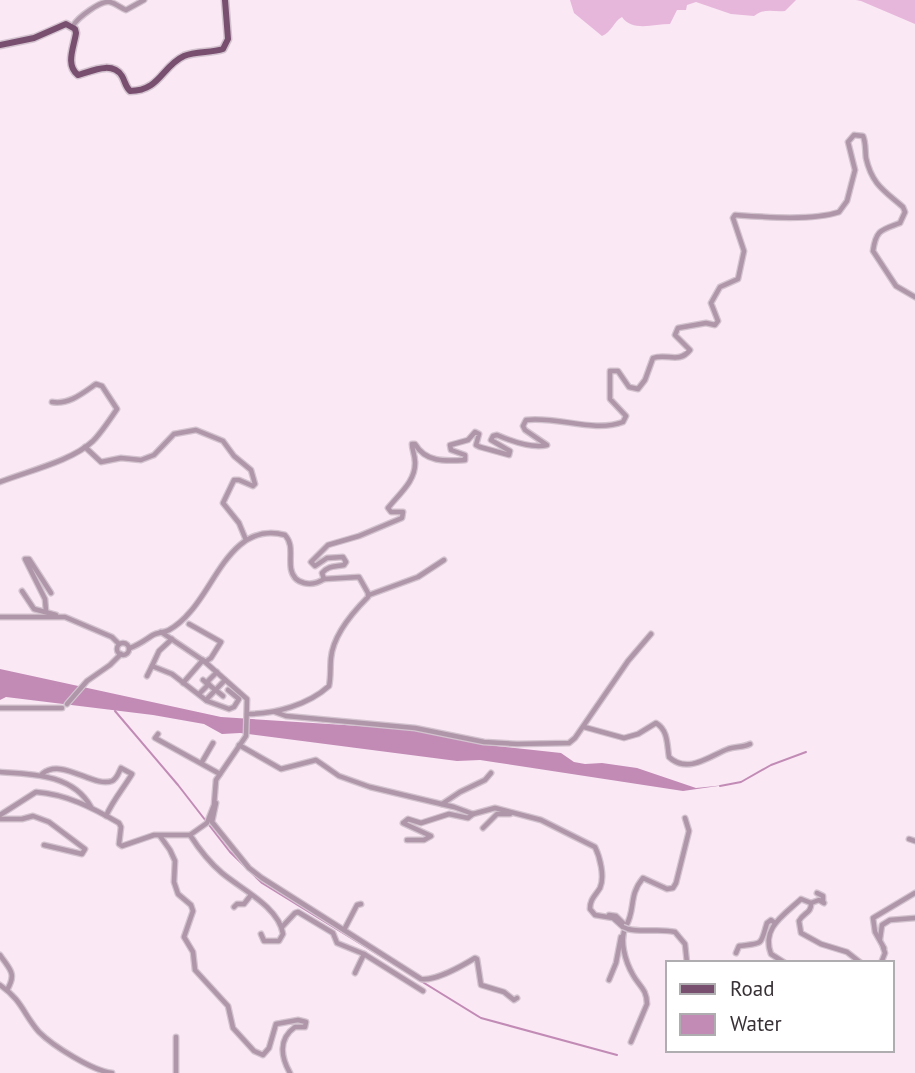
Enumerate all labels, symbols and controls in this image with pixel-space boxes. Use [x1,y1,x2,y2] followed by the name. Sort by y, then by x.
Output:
[666,961,894,1052] legend
[730,975,774,1002] text: Road
[730,1010,782,1037] text: Water

